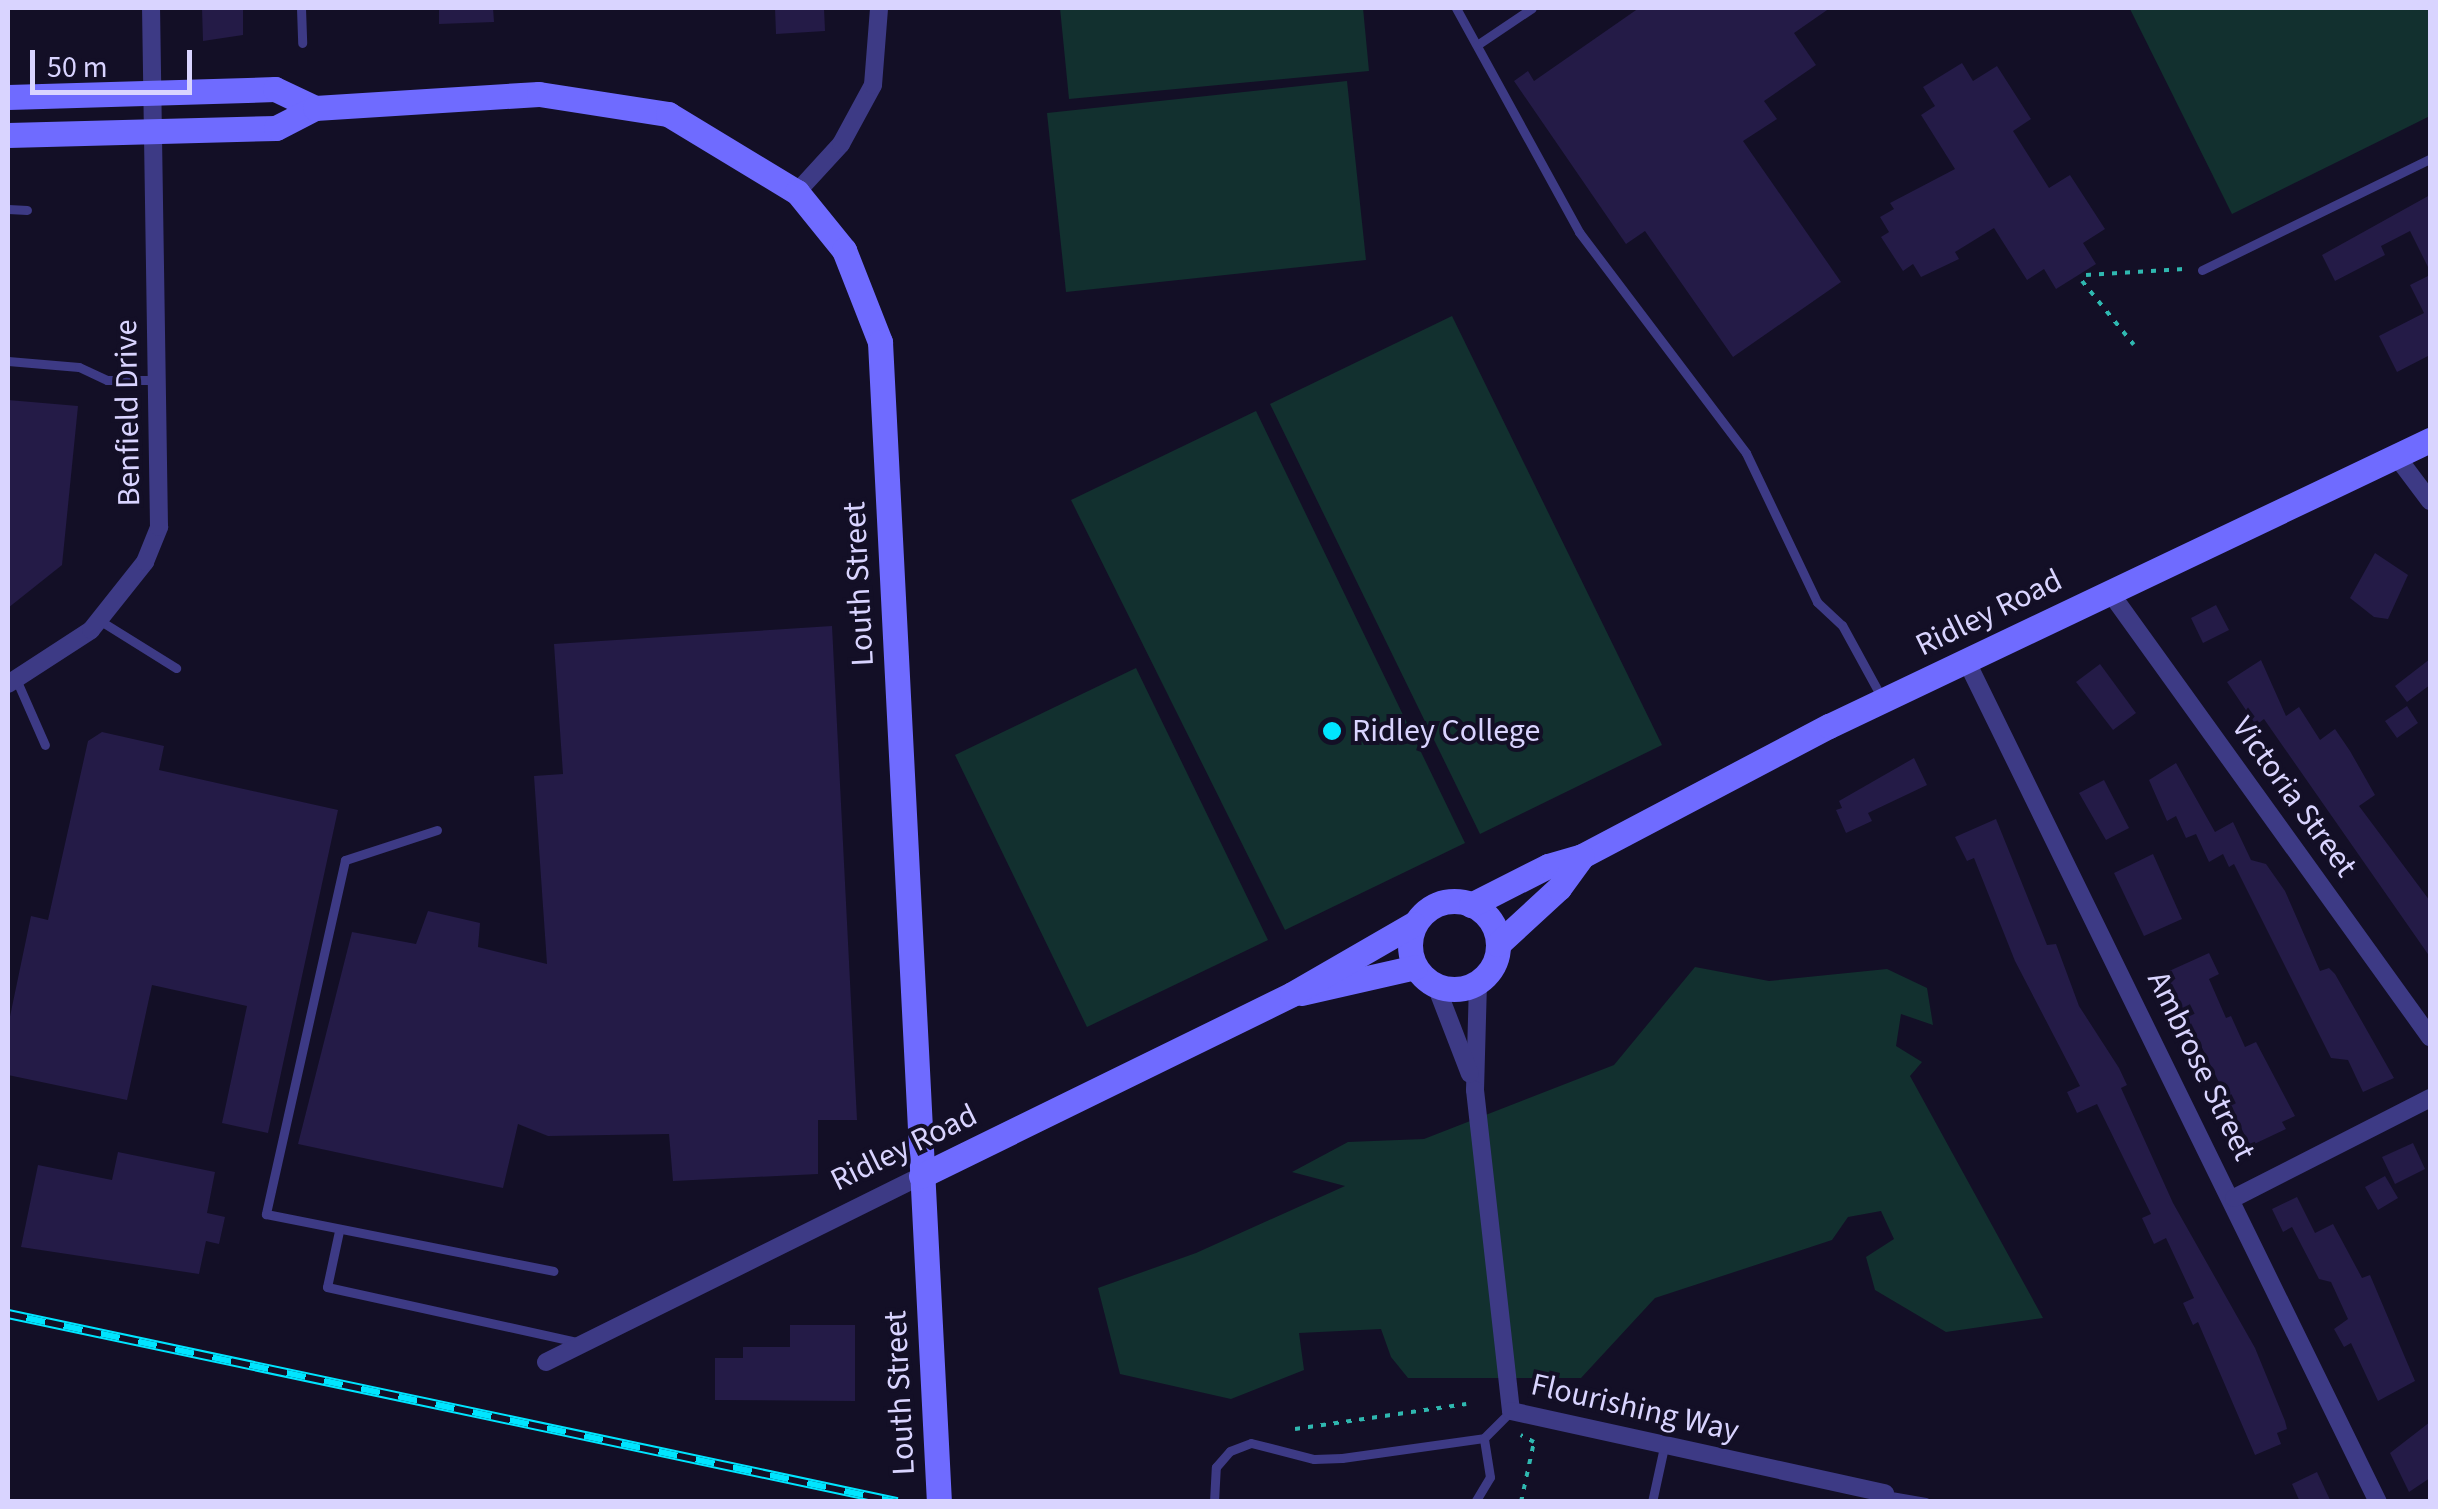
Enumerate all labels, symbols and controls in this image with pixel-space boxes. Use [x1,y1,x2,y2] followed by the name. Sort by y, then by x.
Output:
[35,30,198,92] scale bar
[47,46,108,89] text: 50 m
[107,319,149,507] street label: Benfield Drive
[836,501,882,667] street label: Louth Street
[1910,561,2068,665] street label: Ridley Road
[2223,710,2365,884] street label: Victoria Street
[1352,712,1540,750] place label: Ridley College
[1321,720,1343,742] marker: Ridley College
[2139,965,2263,1167] street label: Ambrose Street
[825,1096,983,1200] street label: Ridley Road
[877,1310,923,1476] street label: Louth Street
[1527,1365,1743,1451] street label: Flourishing Way

